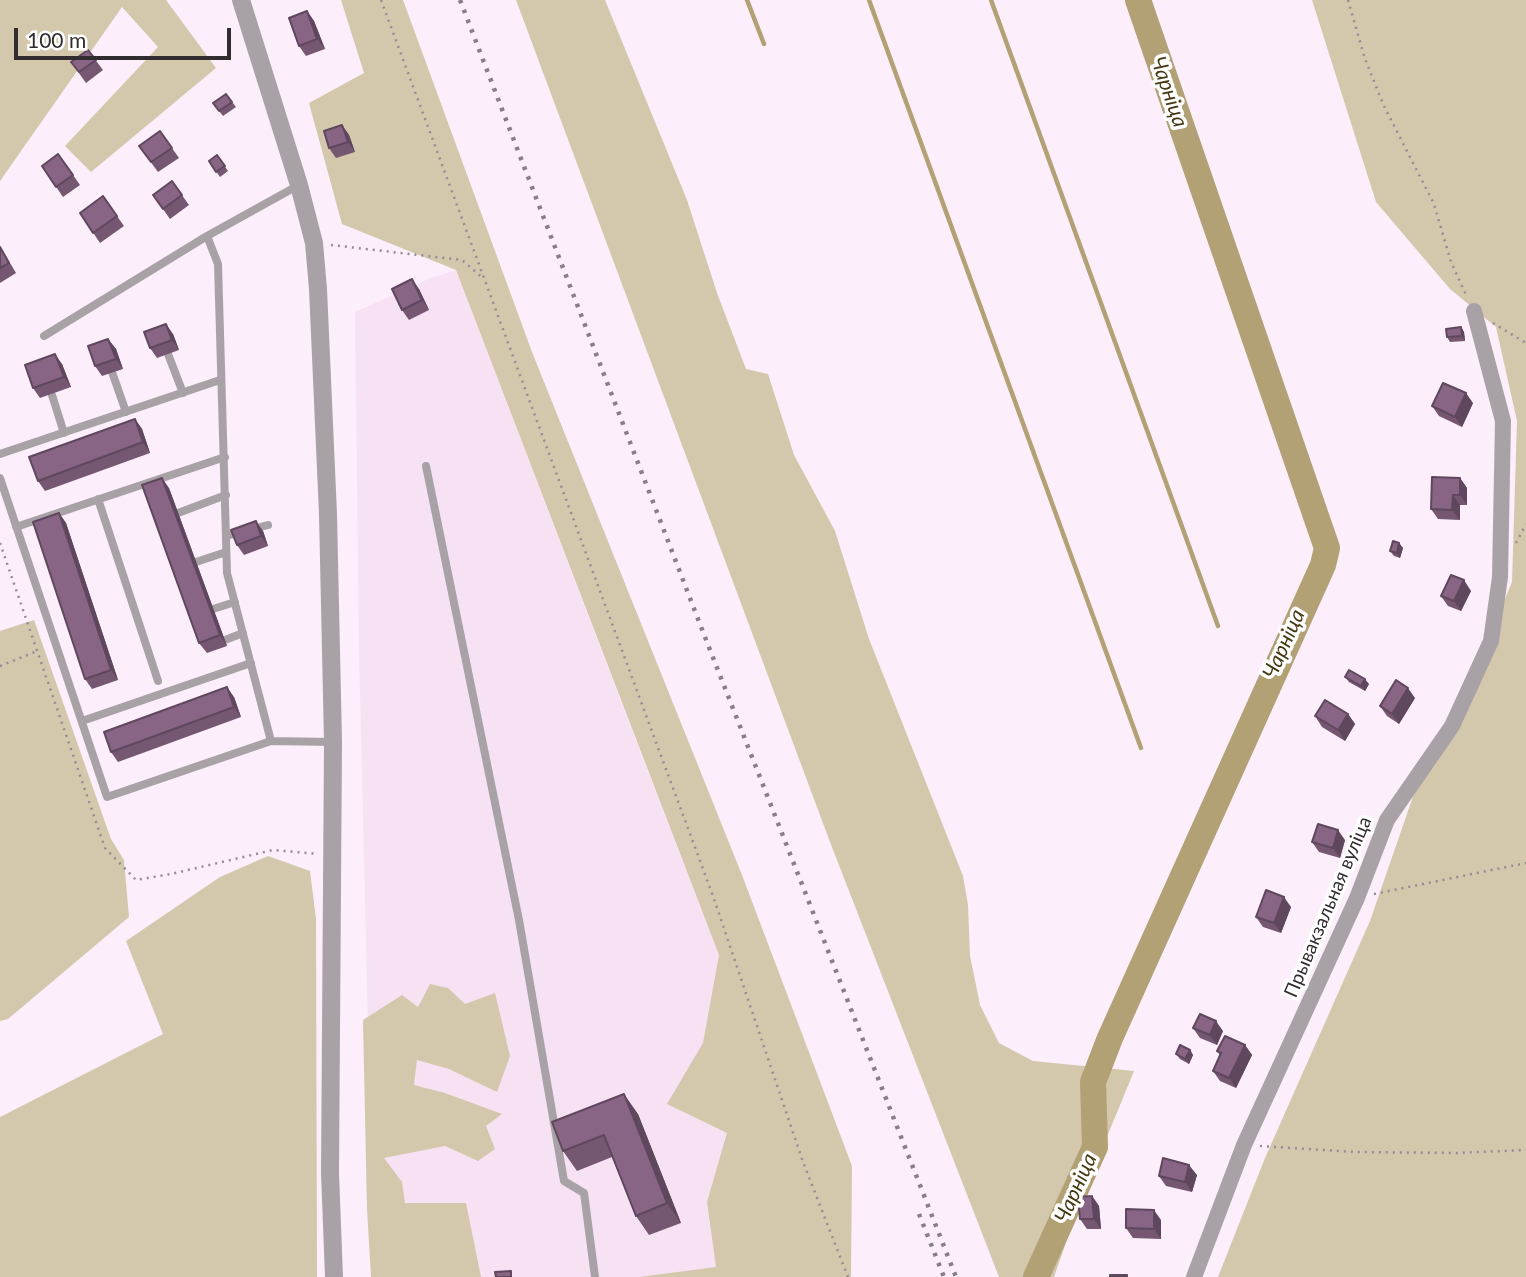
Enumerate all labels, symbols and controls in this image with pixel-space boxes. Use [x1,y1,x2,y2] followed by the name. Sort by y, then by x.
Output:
[18,14,234,58] scale bar
[27,27,86,52] text: 100 m
[1145,53,1193,131] water label: Чарніца
[1258,606,1310,682] water label: Чарніца
[1280,813,1376,1001] street label: Прывакзальная вуліца
[1050,1150,1102,1226] water label: Чарніца

